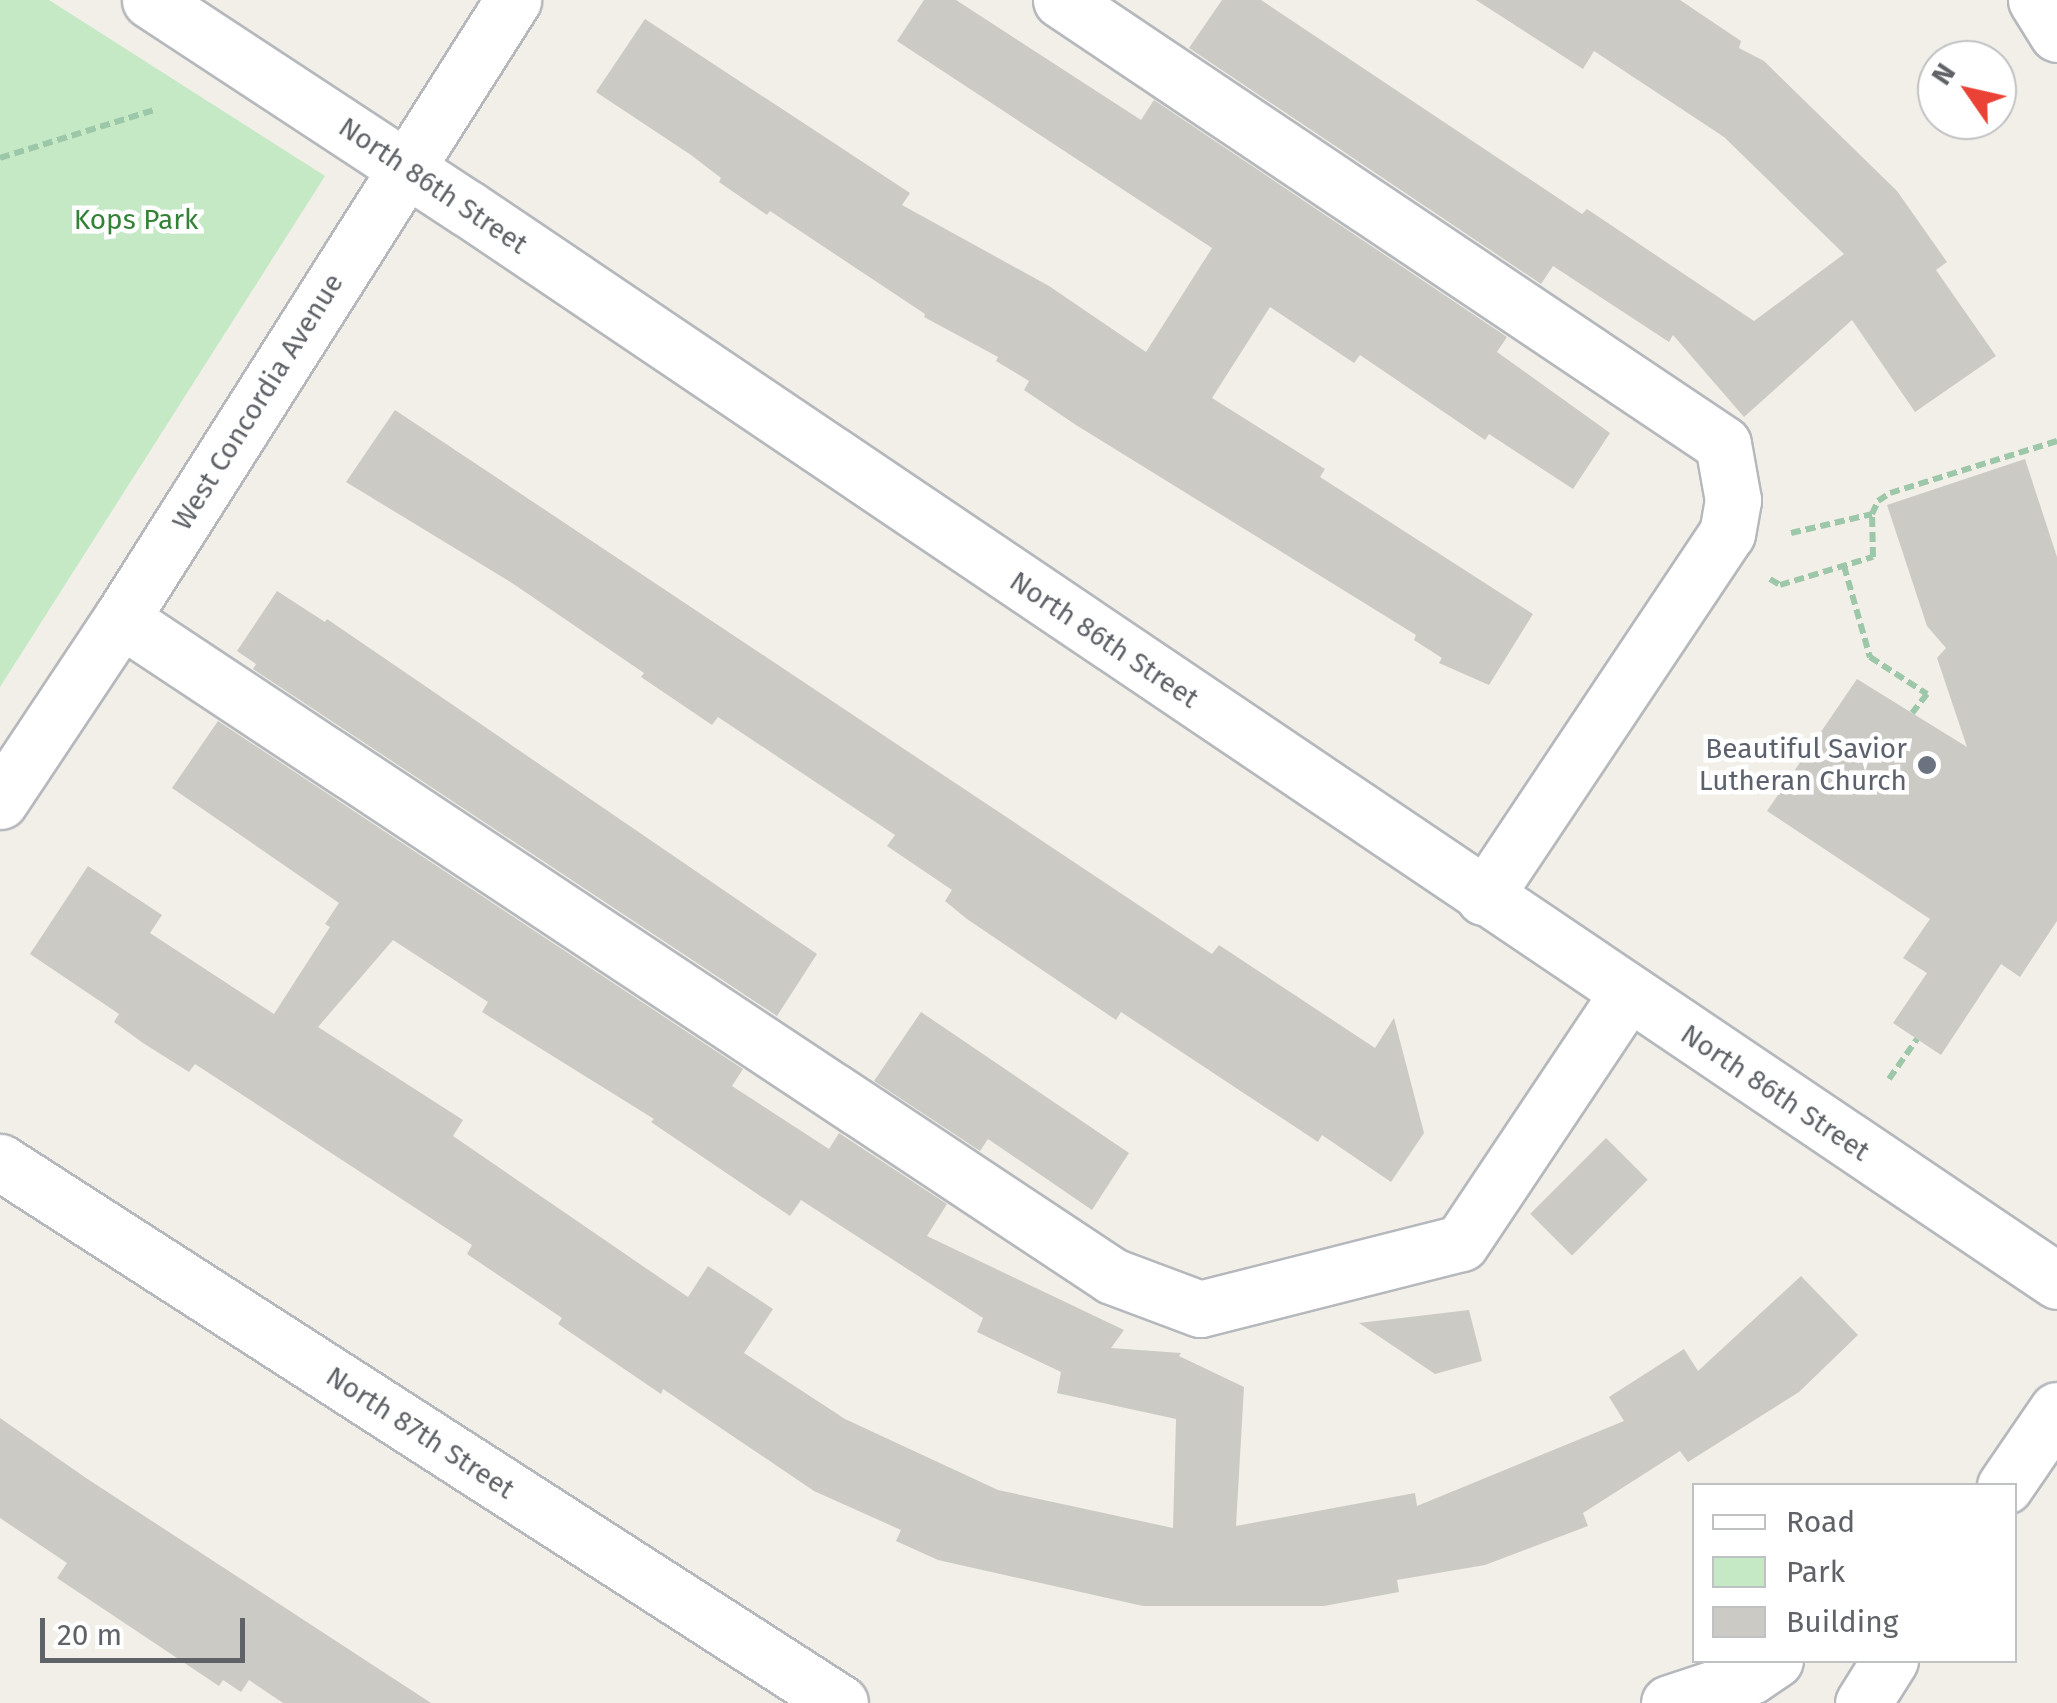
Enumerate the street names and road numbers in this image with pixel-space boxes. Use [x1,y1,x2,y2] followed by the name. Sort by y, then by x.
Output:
[332,110,534,262] street label: North 86th Street
[165,268,351,536] street label: West Concordia Avenue
[1003,564,1205,716] street label: North 86th Street
[1674,1017,1876,1169] street label: North 86th Street
[320,1360,520,1506] street label: North 87th Street

